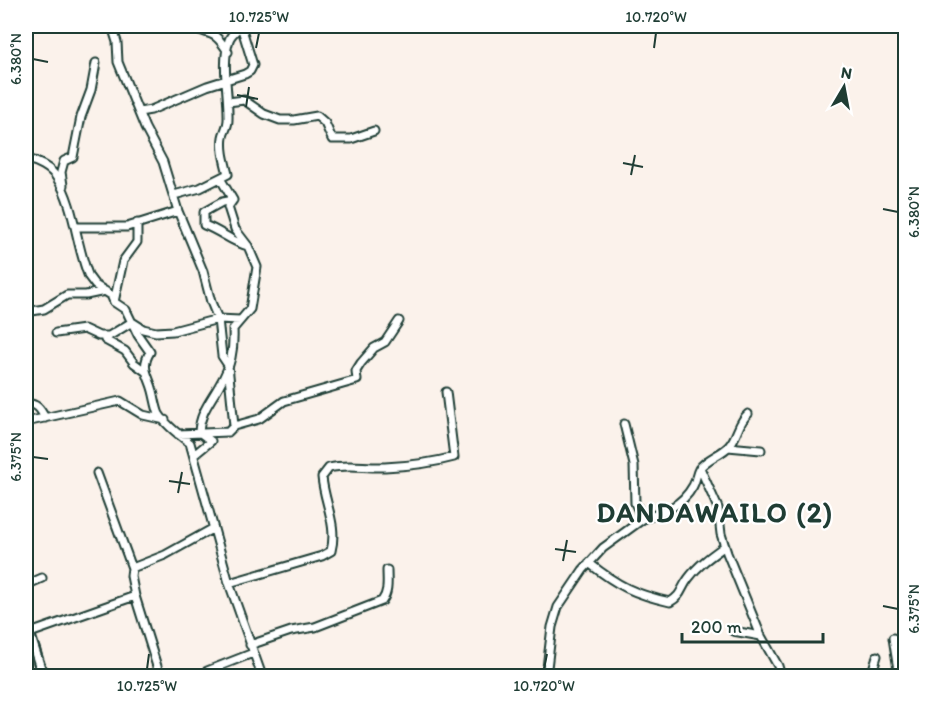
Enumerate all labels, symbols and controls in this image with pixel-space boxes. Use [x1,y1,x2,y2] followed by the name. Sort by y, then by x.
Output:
[229,8,289,26] text: 10.725°W
[625,8,687,26] text: 10.720°W
[7,33,25,85] text: 6.380°N
[814,57,874,117] north arrow
[840,62,853,83] text: N
[905,186,923,238] text: 6.380°N
[7,432,25,482] text: 6.375°N
[596,495,834,529] district label: DANDAWAILO (2)
[905,584,923,634] text: 6.375°N
[682,606,823,644] scale bar
[691,616,742,638] text: 200 m
[117,677,177,695] text: 10.725°W
[513,677,575,695] text: 10.720°W

